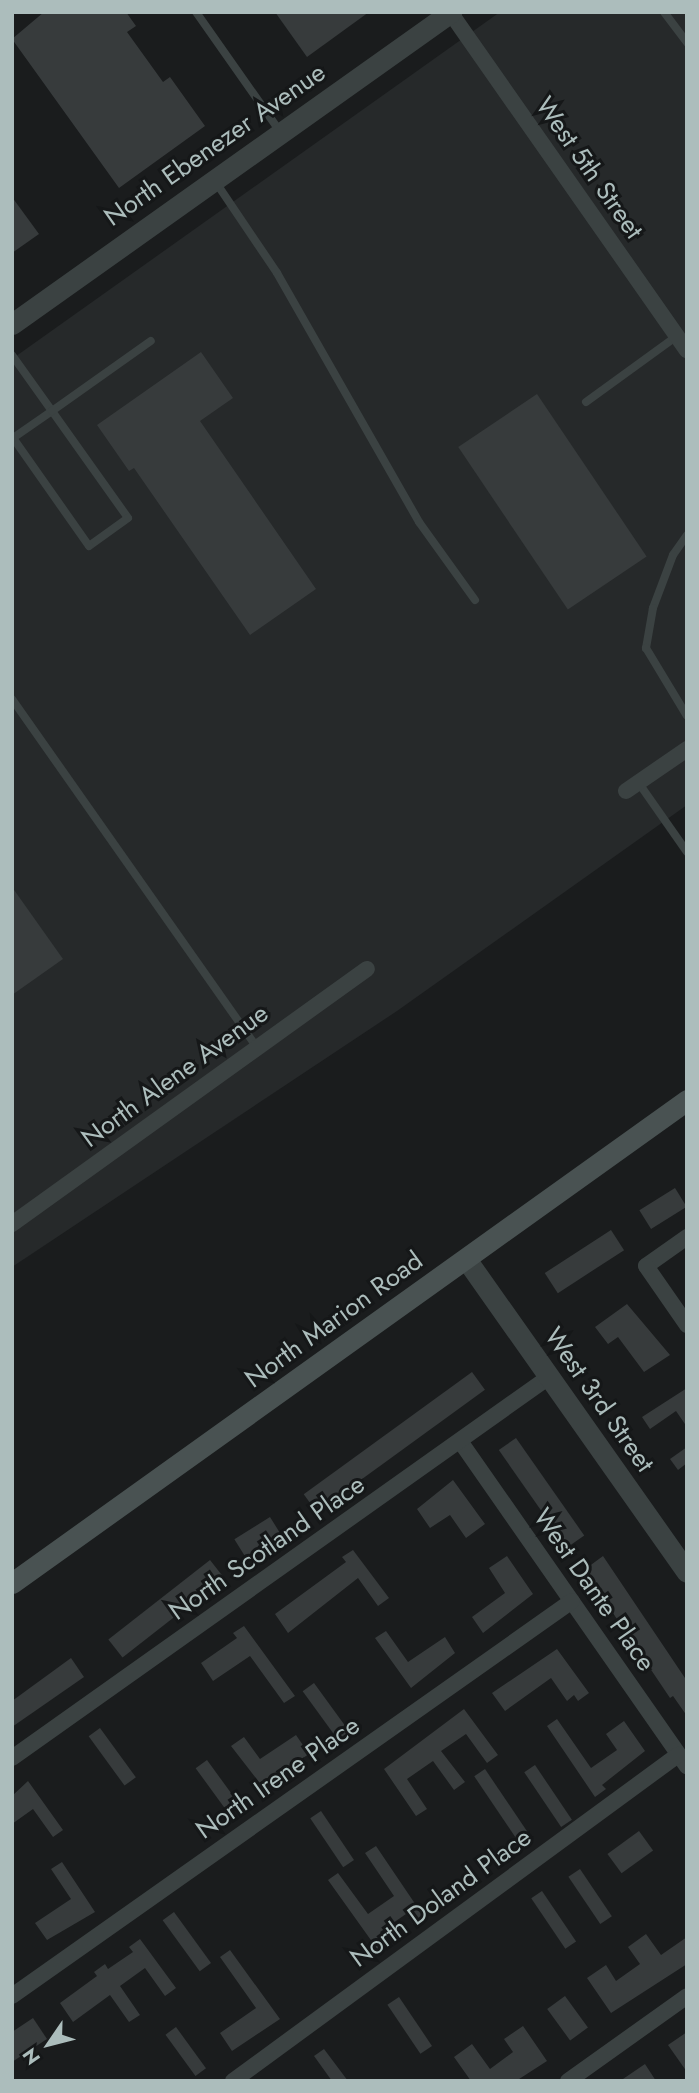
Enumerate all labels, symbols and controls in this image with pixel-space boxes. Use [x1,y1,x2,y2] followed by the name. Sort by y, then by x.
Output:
[98,57,332,233] street label: North Ebenezer Avenue
[529,91,649,245] street label: West 5th Street
[75,998,275,1154] street label: North Alene Avenue
[239,1245,429,1395] street label: North Marion Road
[538,1322,660,1478] street label: West 3rd Street
[163,1469,371,1627] street label: North Scotland Place
[526,1503,662,1677] street label: West Dante Place
[190,1710,366,1846] street label: North Irene Place
[344,1822,538,1974] street label: North Doland Place
[14,2009,84,2079] north arrow
[16,2042,47,2070] text: N

